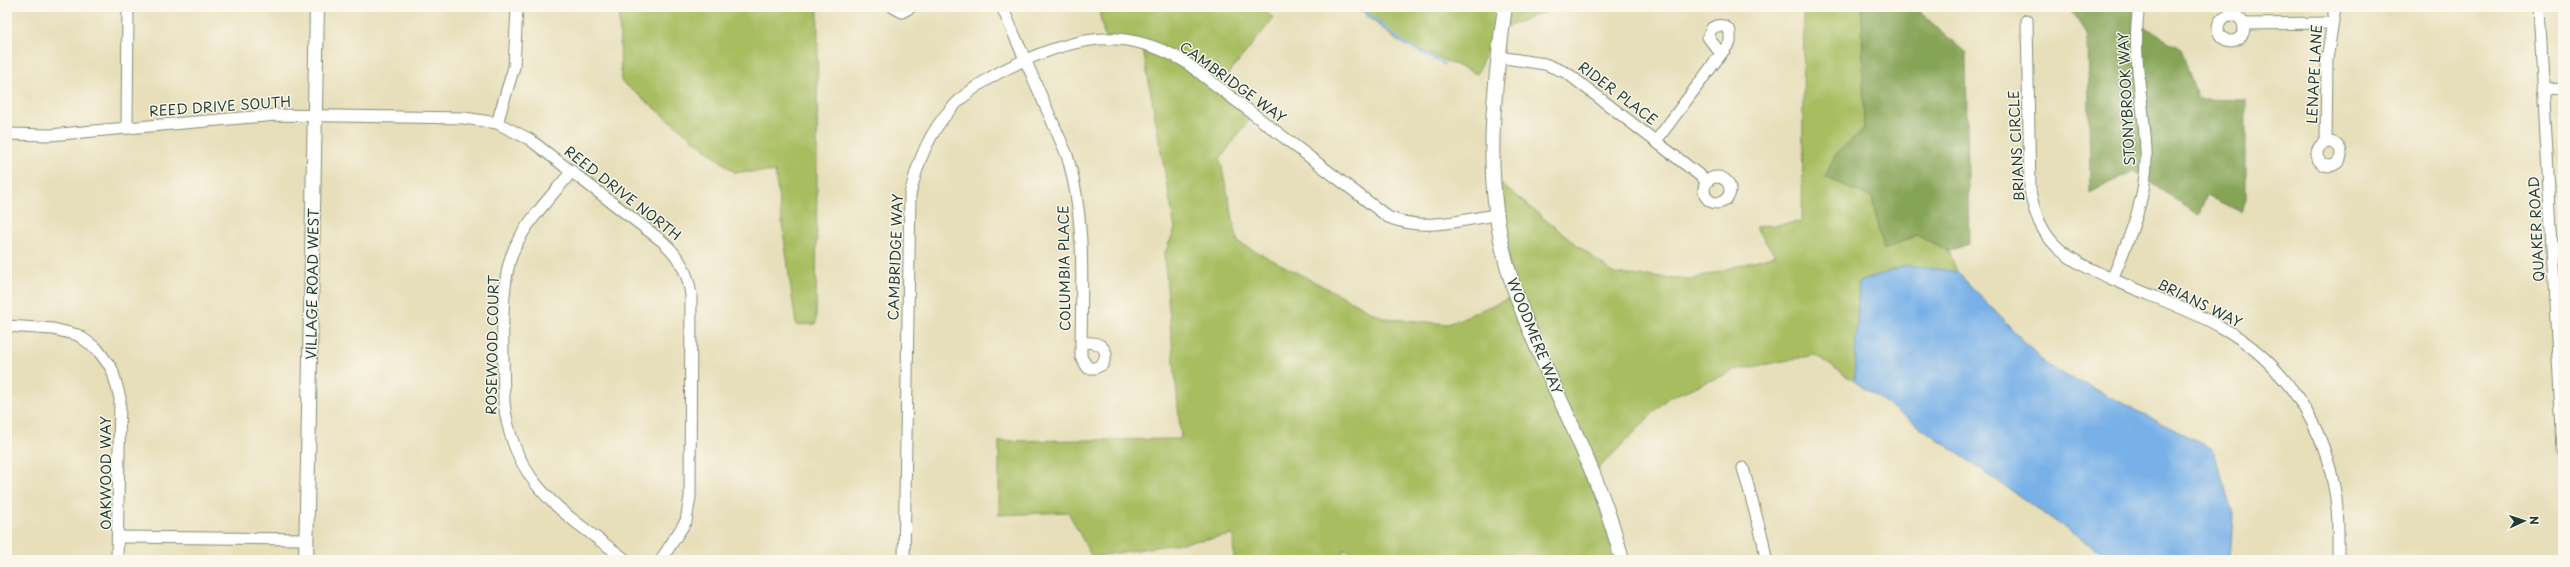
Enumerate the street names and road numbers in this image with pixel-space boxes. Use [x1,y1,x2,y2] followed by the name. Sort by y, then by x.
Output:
[2301,24,2327,124] street label: LENAPE LANE
[2112,31,2140,166] street label: STONYBROOK WAY
[1175,36,1291,128] street label: CAMBRIDGE WAY
[1574,56,1662,130] street label: RIDER PLACE
[2003,90,2029,202] street label: BRIANS CIRCLE
[148,91,292,121] street label: REED DRIVE SOUTH
[560,141,686,245] street label: REED DRIVE NORTH
[2523,176,2549,282] street label: QUAKER ROAD
[882,193,908,321] street label: CAMBRIDGE WAY
[1052,205,1076,331] street label: COLUMBIA PLACE
[300,208,324,360] street label: VILLAGE ROAD WEST
[2154,273,2246,333] street label: BRIANS WAY
[480,275,504,415] street label: ROSEWOOD COURT
[1502,275,1568,397] street label: WOODMERE WAY
[95,416,116,530] street label: OAKWOOD WAY

